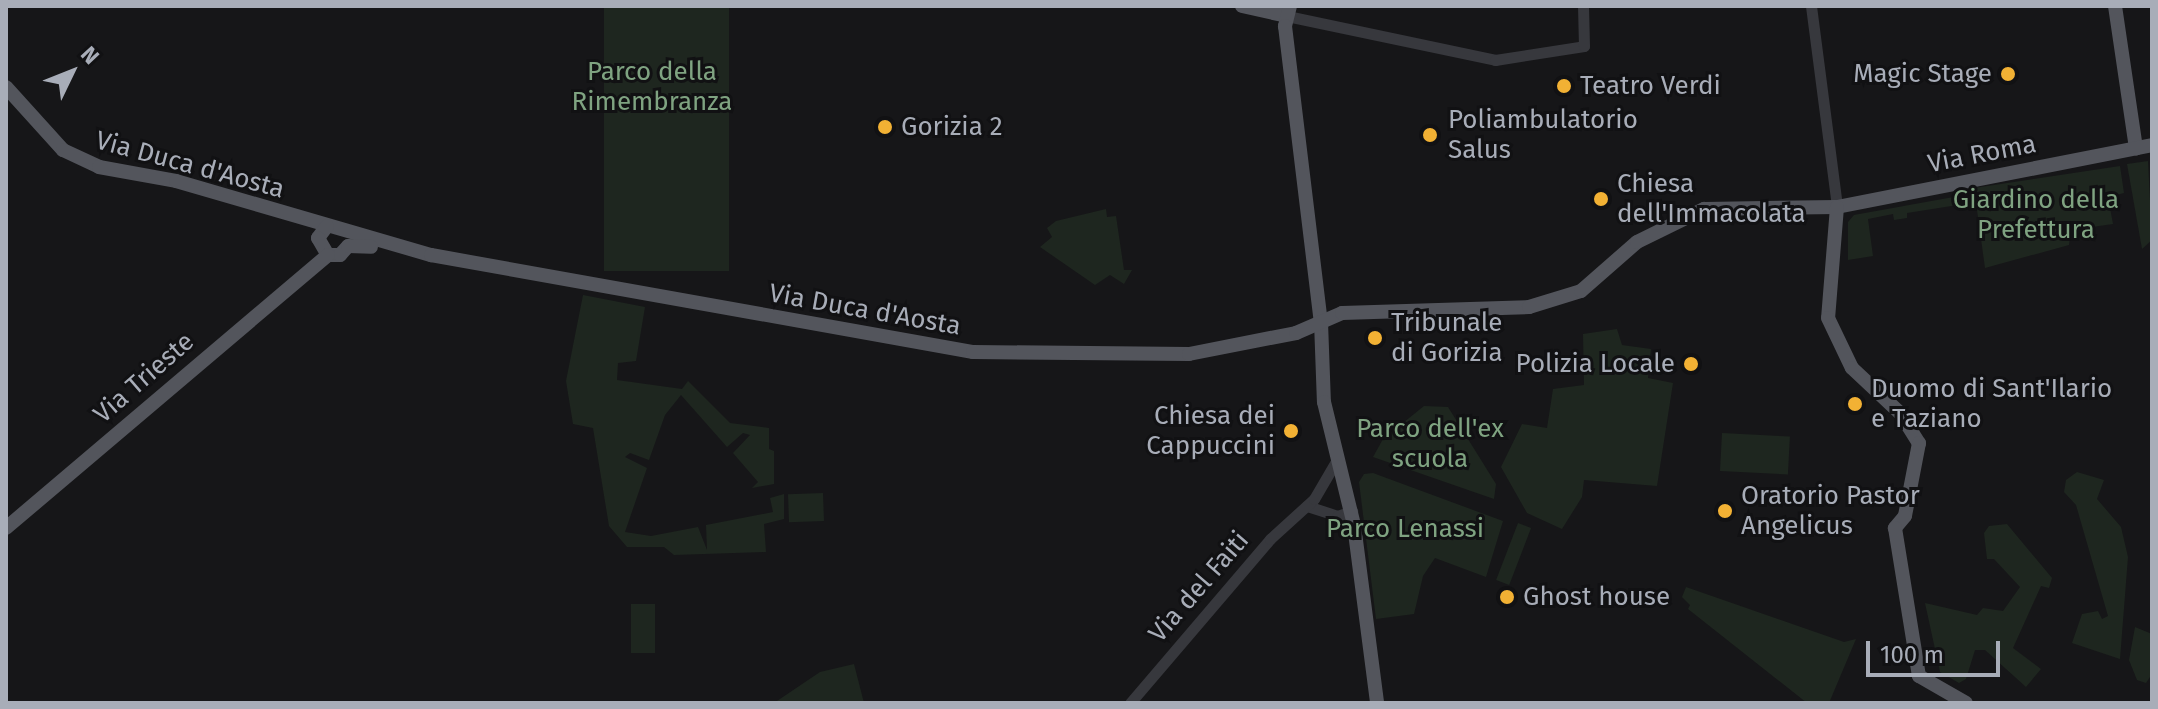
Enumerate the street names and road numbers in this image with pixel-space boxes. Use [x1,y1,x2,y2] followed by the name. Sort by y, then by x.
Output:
[92,125,288,205] street label: Via Duca d'Aosta
[1925,128,2039,180] street label: Via Roma
[767,278,963,342] street label: Via Duca d'Aosta
[88,326,200,430] street label: Via Trieste
[1142,525,1256,649] street label: Via del Faiti

